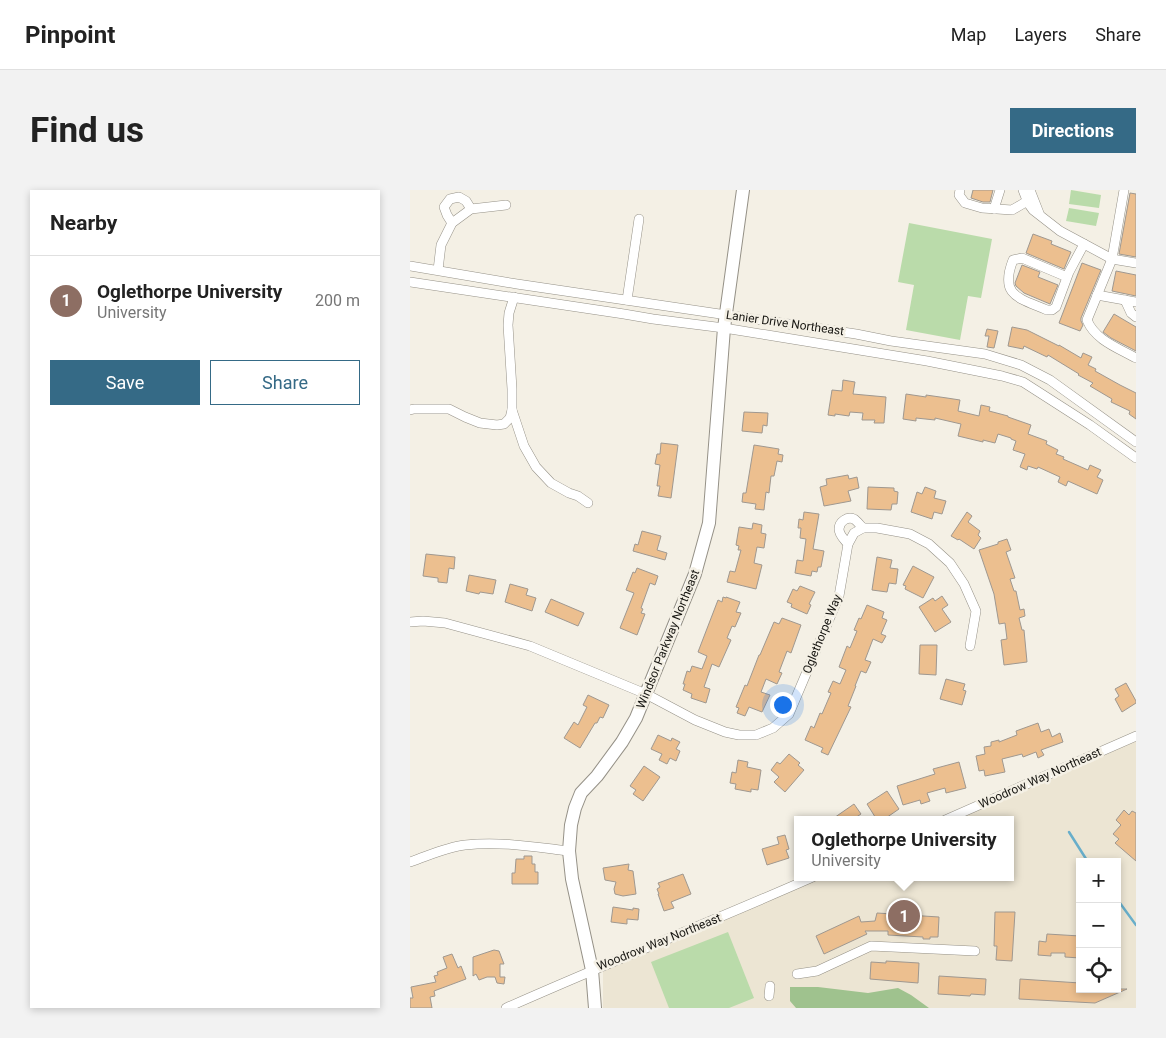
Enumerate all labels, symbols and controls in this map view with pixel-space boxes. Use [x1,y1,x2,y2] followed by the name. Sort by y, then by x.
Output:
[25,21,115,49] text: Pinpoint
[951,24,986,45] text: Map
[1014,24,1067,45] text: Layers
[1095,24,1141,45] text: Share
[1010,108,1136,153] button: Directions
[30,110,144,151] text: Find us
[50,211,117,235] text: Nearby
[97,280,282,303] text: Oglethorpe University
[61,291,71,310] text: 1
[315,291,360,310] text: 200 m
[97,303,167,322] text: University
[725,308,845,338] street label: Lanier Drive Northeast
[50,360,200,405] button: Save
[210,360,360,405] button: Share
[634,567,702,711] street label: Windsor Parkway Northeast
[800,592,844,676] street label: Oglethorpe Way
[770,692,796,718] your location
[977,745,1103,811] street label: Woodrow Way Northeast
[794,816,1014,881] popup
[811,828,997,851] text: Oglethorpe University
[811,851,881,870] text: University
[1076,858,1121,993] map controls
[1076,858,1121,903] button: +
[888,897,920,935] pin: 1
[1076,903,1121,948] button: −
[595,911,723,973] street label: Woodrow Way Northeast
[1076,948,1121,993] button: locate

